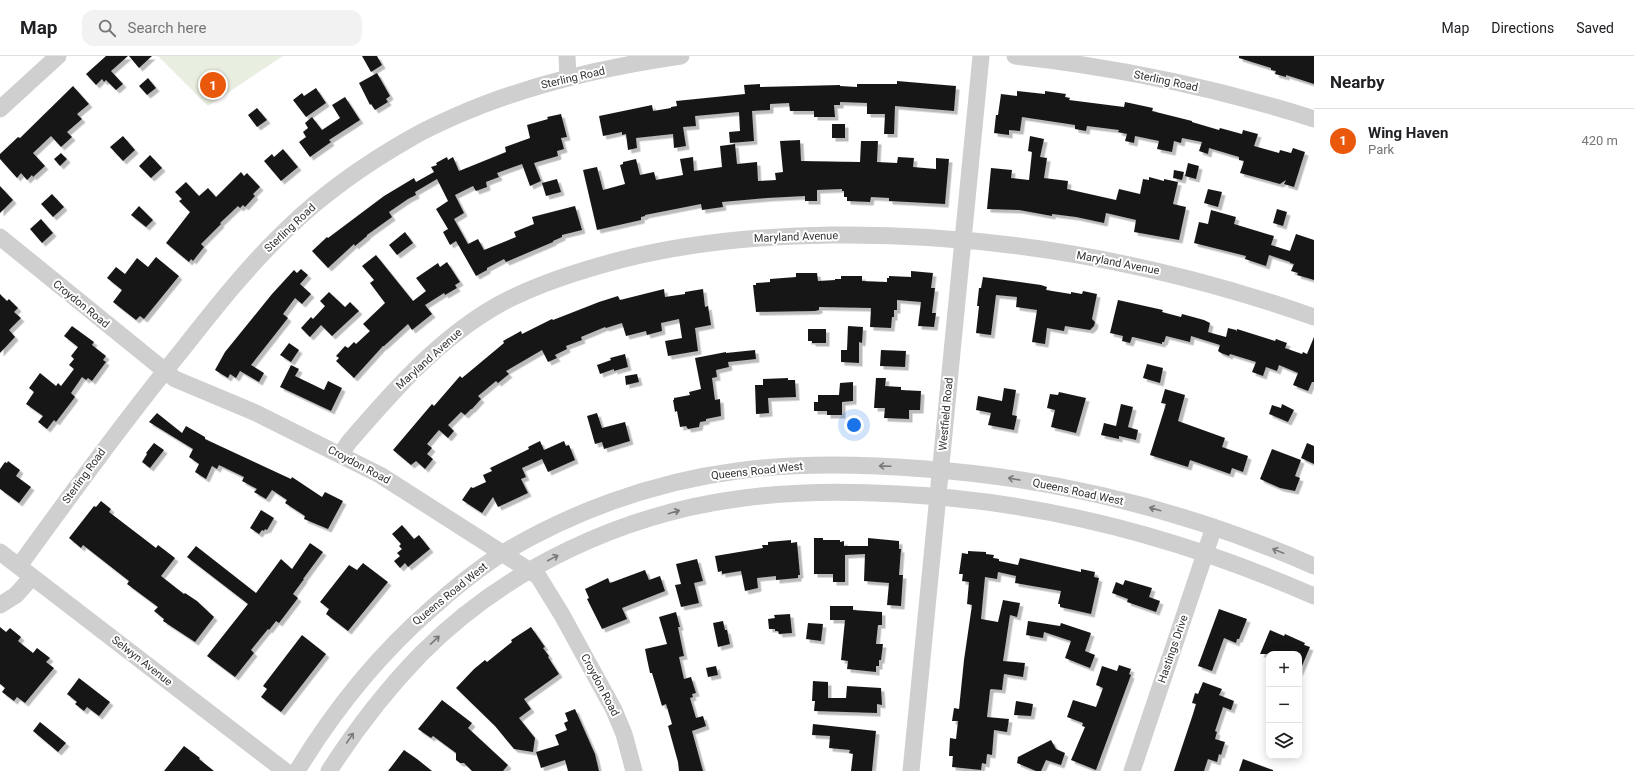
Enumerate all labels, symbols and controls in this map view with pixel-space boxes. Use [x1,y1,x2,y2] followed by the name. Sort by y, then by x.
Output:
[82,10,362,46] search box
[20,16,58,39] text: Map
[96,17,118,39] icon: search
[128,19,206,37] text: Search here
[1442,20,1469,36] text: Map
[1491,20,1554,36] text: Directions
[1576,20,1614,36] text: Saved
[540,64,606,92] street label: Sterling Road
[1133,68,1199,94] street label: Sterling Road
[200,70,226,100] pin: 1
[1330,72,1385,92] text: Nearby
[1368,124,1448,142] text: Wing Haven
[1339,133,1347,148] text: 1
[1581,133,1618,148] text: 420 m
[1368,142,1394,157] text: Park
[262,201,318,255] street label: Sterling Road
[754,229,838,245] street label: Maryland Avenue
[1075,249,1161,277] street label: Maryland Avenue
[50,277,112,331] street label: Croydon Road
[393,326,465,392] street label: Maryland Avenue
[936,377,956,451] street label: Westfield Road
[844,415,864,435] your location
[326,443,392,487] street label: Croydon Road
[60,446,108,506] street label: Sterling Road
[710,460,804,482] street label: Queens Road West
[879,462,892,470] one-way arrow
[1008,475,1021,483] one-way arrow
[1031,476,1125,508] street label: Queens Road West
[1149,505,1162,512] one-way arrow
[667,508,680,515] one-way arrow
[1273,546,1285,554] one-way arrow
[547,554,559,561] one-way arrow
[410,560,490,628] street label: Queens Road West
[1155,613,1191,685] street label: Hastings Drive
[109,633,175,689] street label: Selwyn Avenue
[430,636,440,645] one-way arrow
[1266,651,1302,759] map controls
[1266,651,1302,687] button: +
[578,652,622,718] street label: Croydon Road
[1266,687,1302,723] button: −
[1266,723,1302,759] button: layers
[346,733,354,744] one-way arrow

